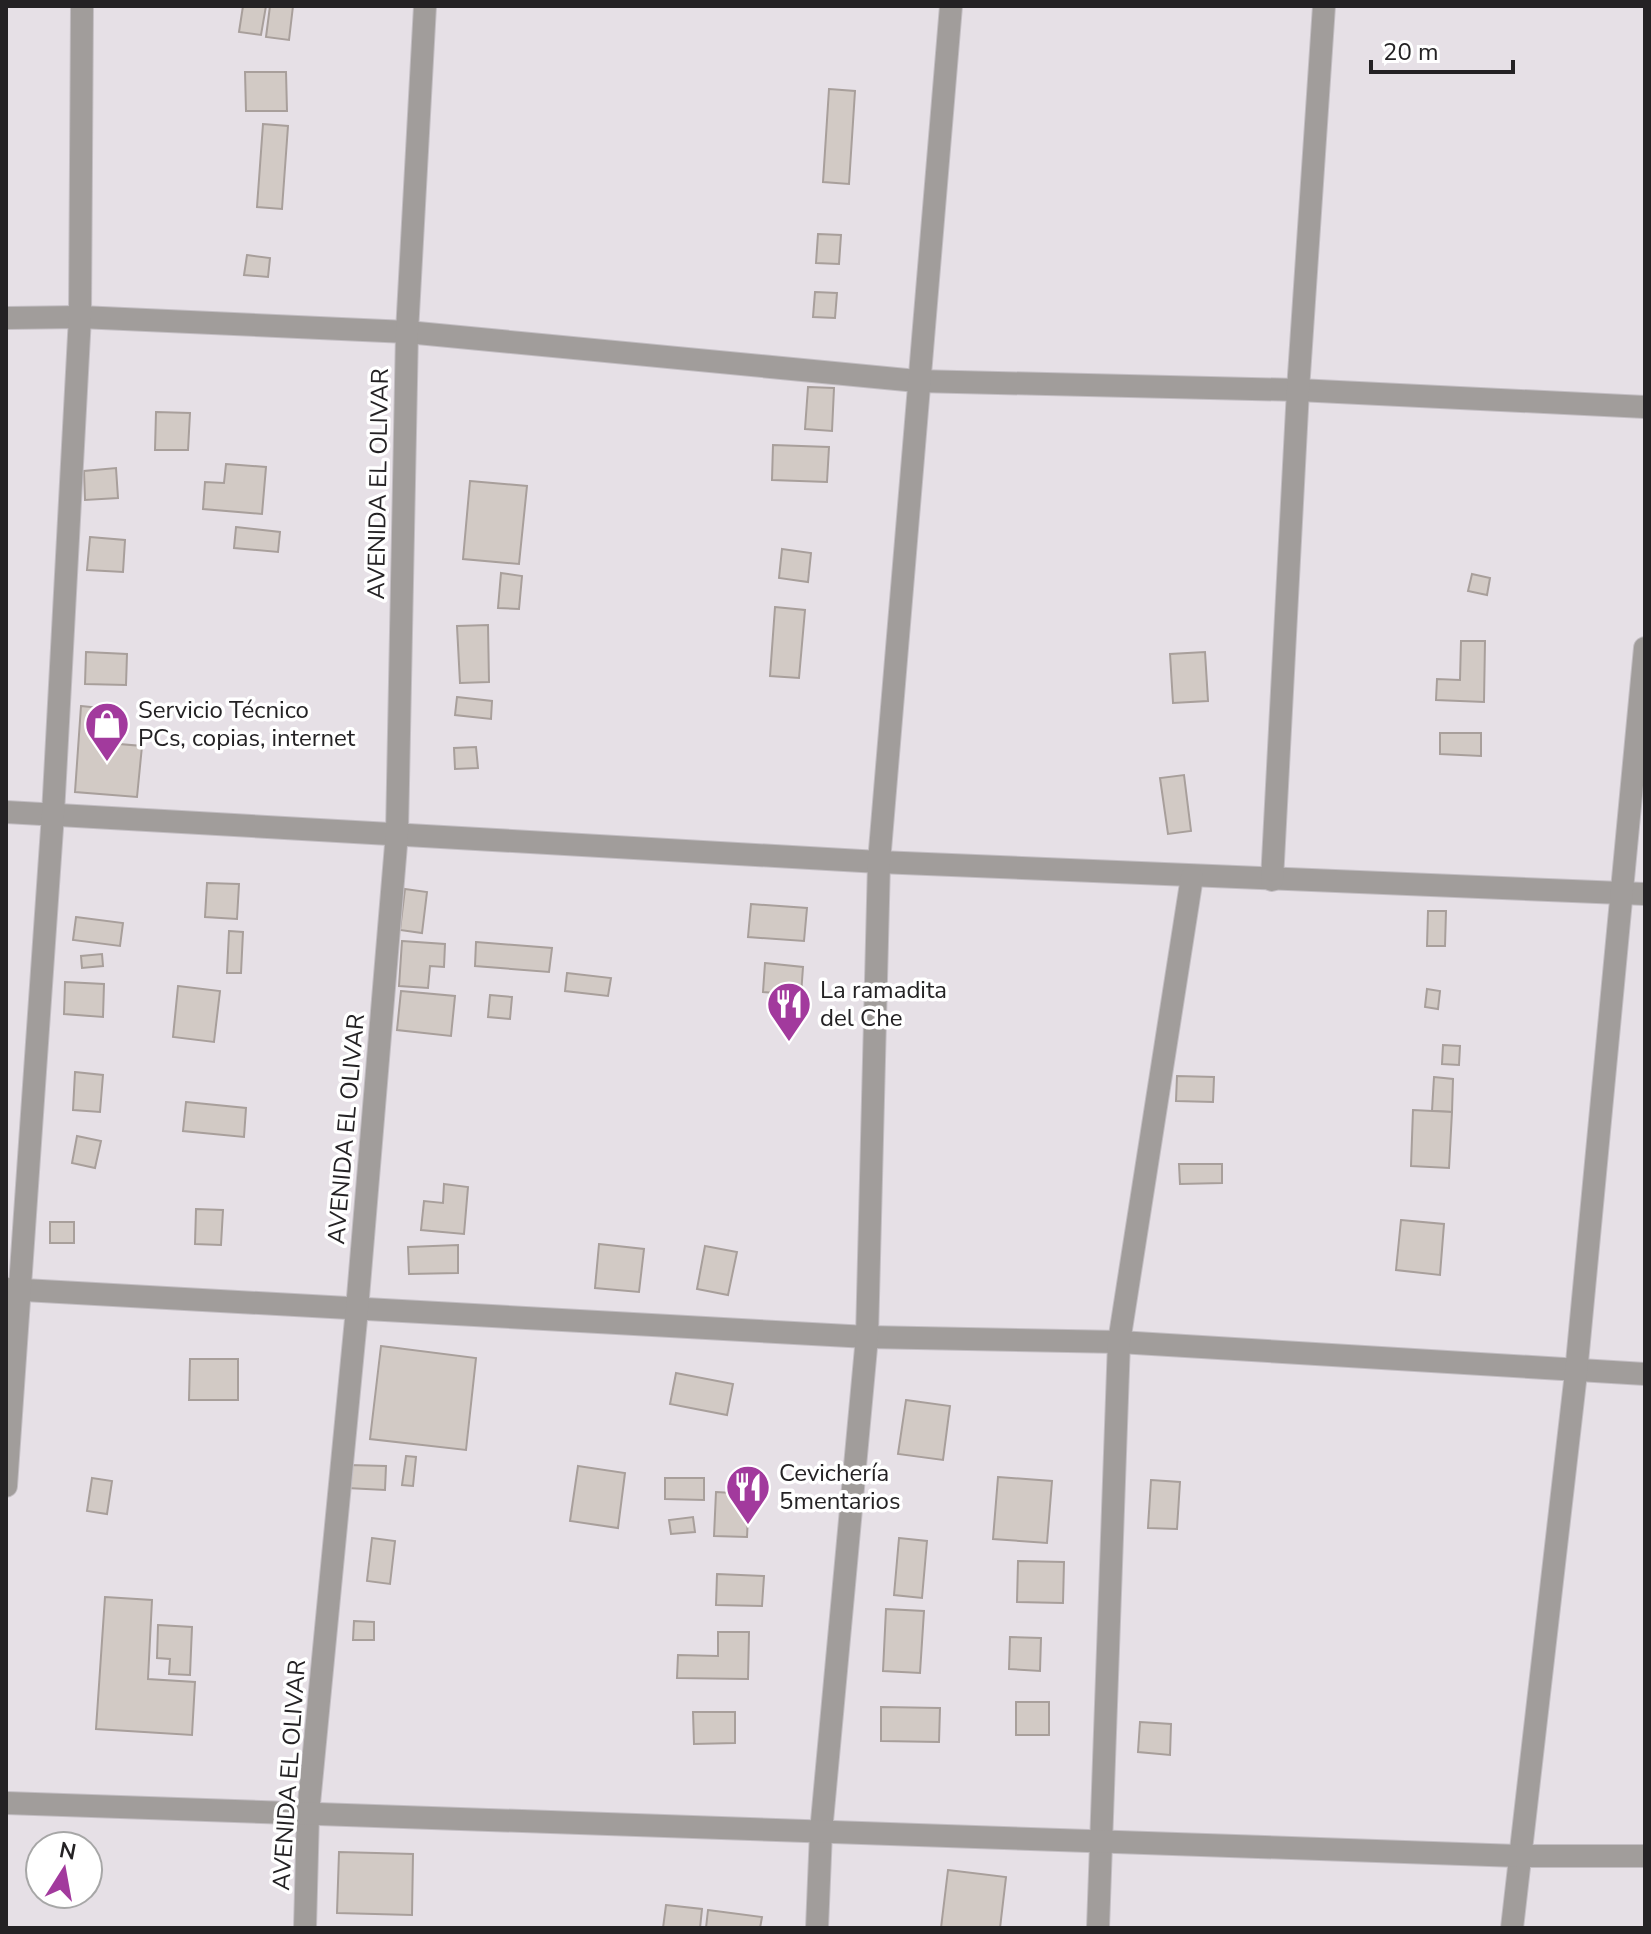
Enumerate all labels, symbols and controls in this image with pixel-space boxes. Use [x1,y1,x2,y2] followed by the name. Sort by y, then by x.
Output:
[1371,24,1513,74] scale bar
[1383,36,1439,68] text: 20 m
[360,368,396,600] street label: AVENIDA EL OLIVAR
[138,694,356,754] place label: Servicio Técnico PCs, copias, internet
[83,700,131,763] shop icon: Servicio Técnico PCs, copias, internet
[820,974,947,1034] place label: La ramadita del Che
[765,980,813,1043] restaurant icon: La ramadita del Che
[320,1012,372,1246] street label: AVENIDA EL OLIVAR
[779,1457,901,1517] place label: Cevichería 5mentarios
[724,1463,772,1526] restaurant icon: Cevichería 5mentarios
[265,1658,313,1892] street label: AVENIDA EL OLIVAR
[24,1830,104,1910] north arrow
[57,1835,79,1868] text: N

